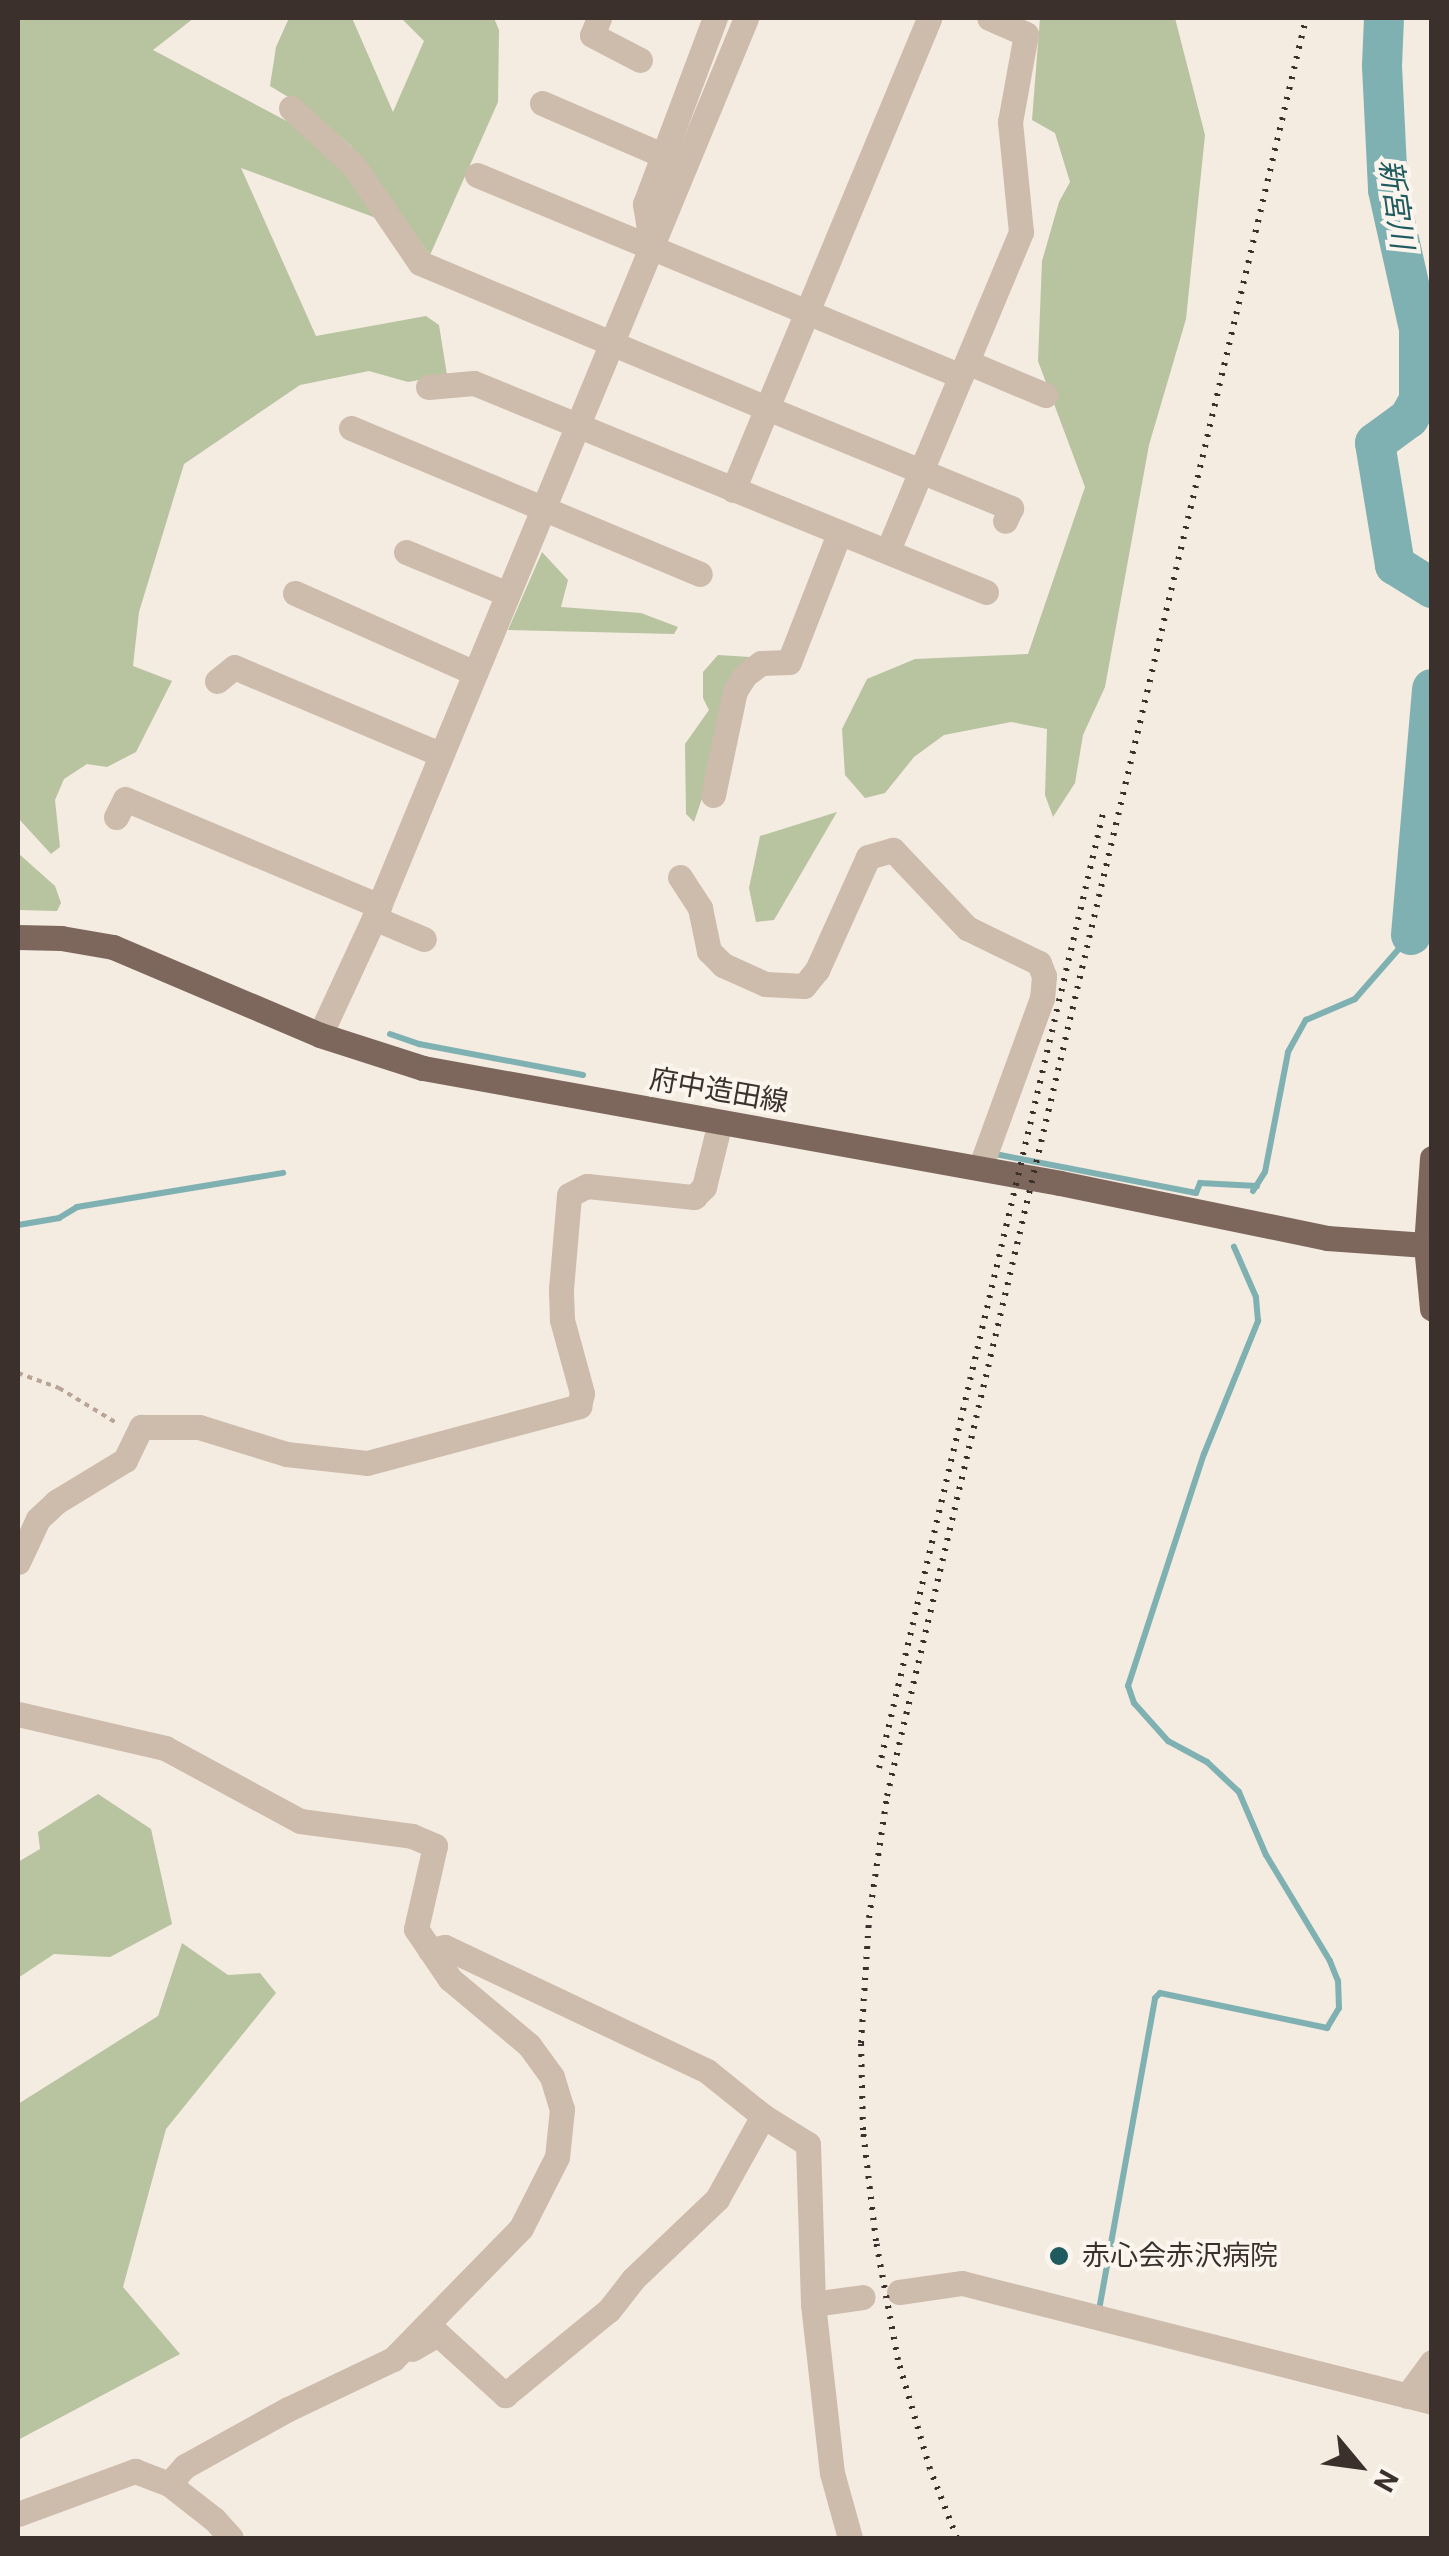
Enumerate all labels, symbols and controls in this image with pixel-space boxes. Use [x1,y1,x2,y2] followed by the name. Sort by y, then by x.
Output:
[1372,157,1420,251] water label: 新宮川
[647,1062,791,1120] street label: 府中造田線
[1082,2239,1278,2273] place label: 赤心会赤沢病院
[1046,2243,1072,2269] marker: 赤心会赤沢病院
[1309,2416,1409,2516] north arrow
[1366,2464,1405,2497] text: N

